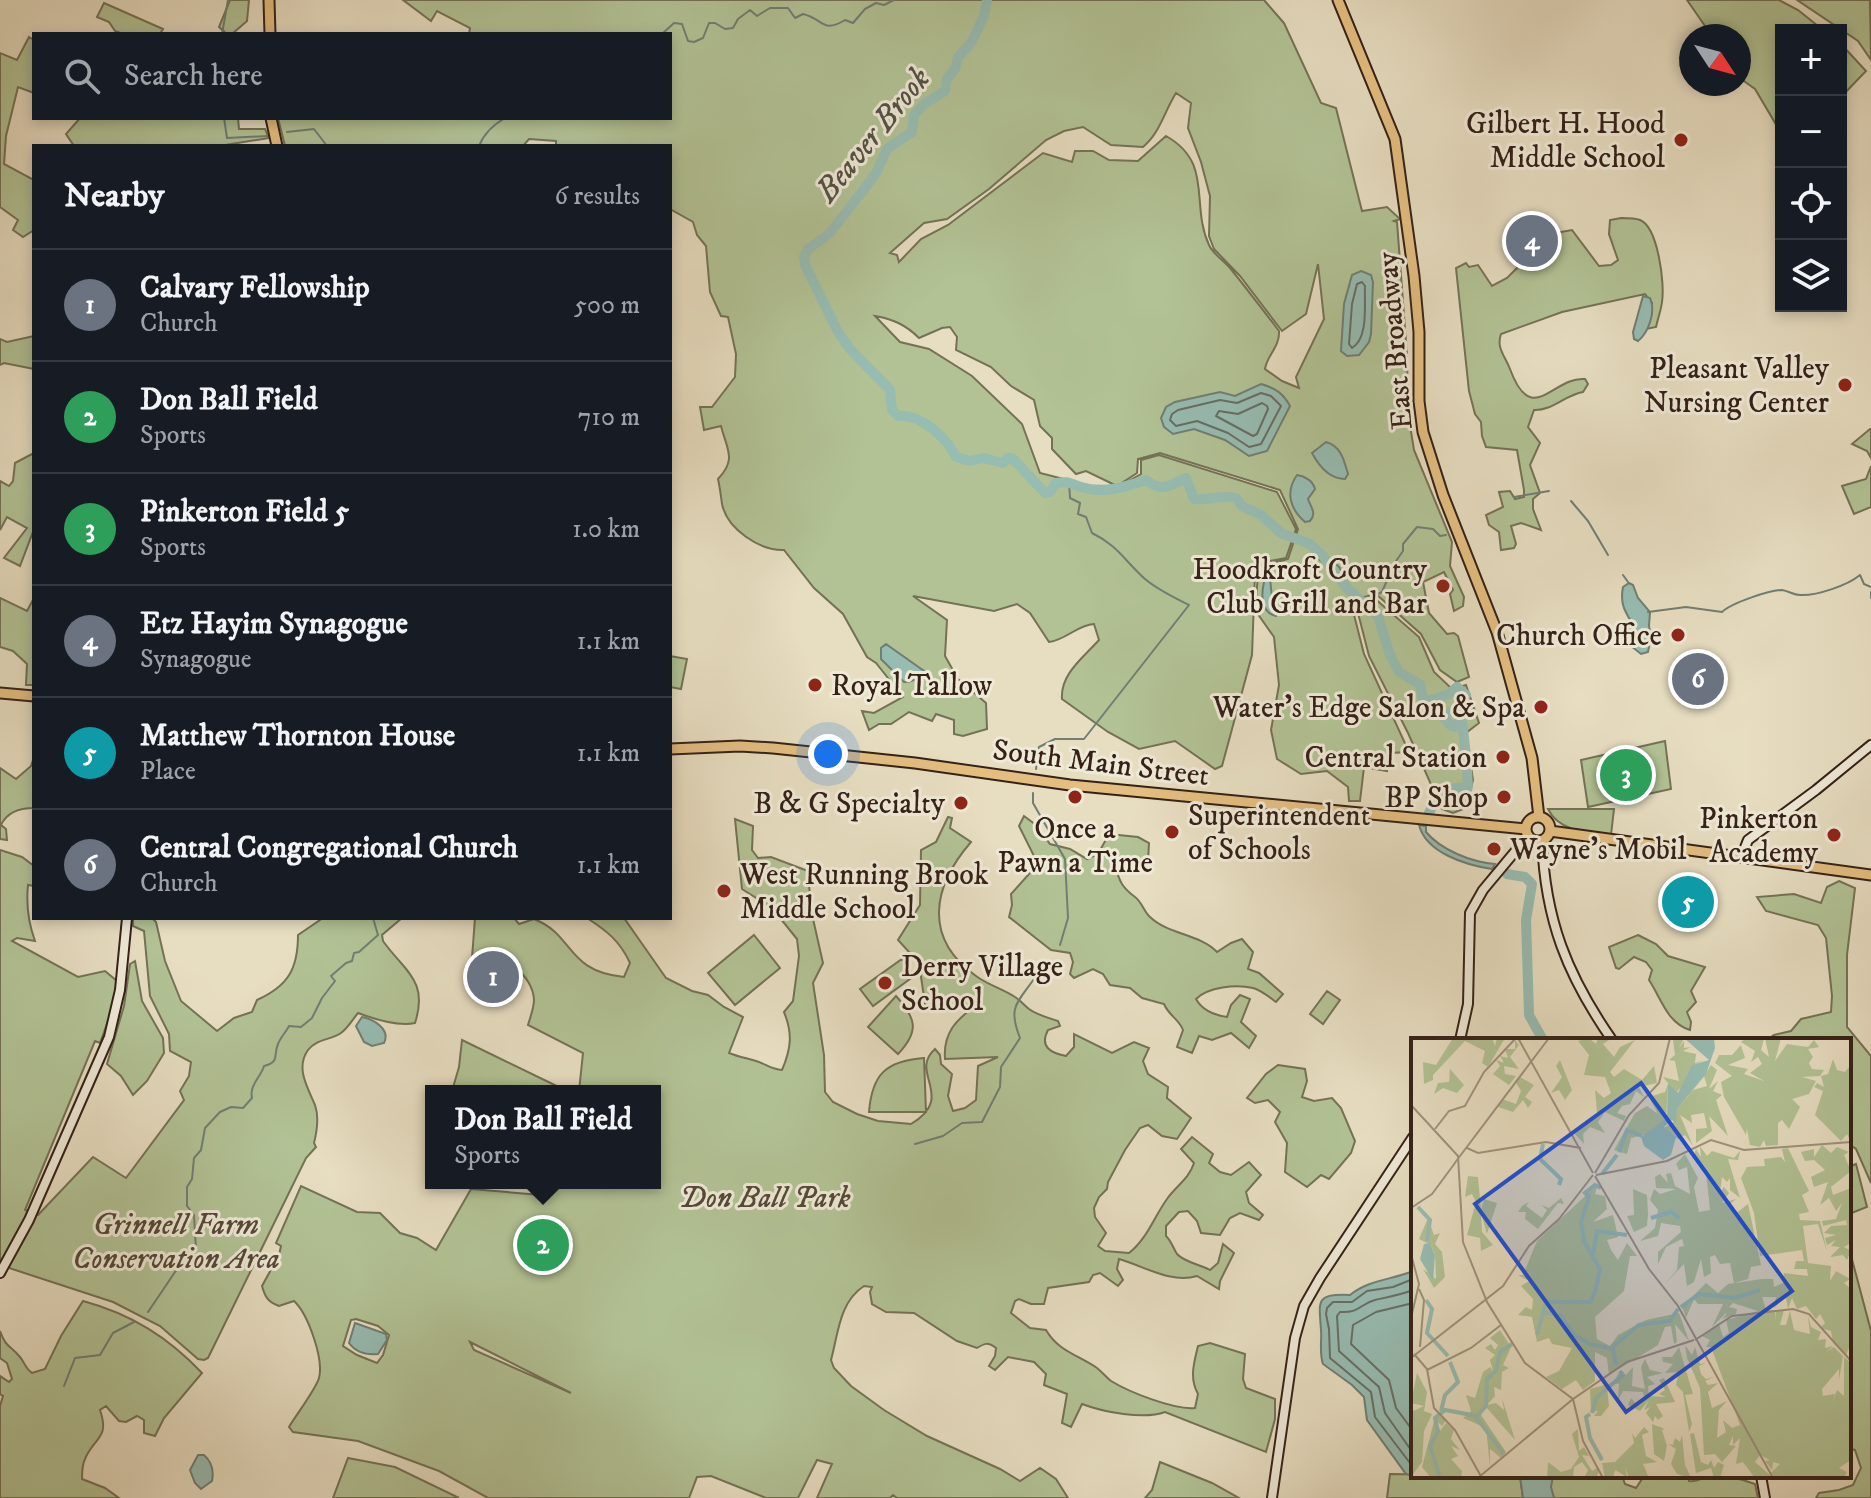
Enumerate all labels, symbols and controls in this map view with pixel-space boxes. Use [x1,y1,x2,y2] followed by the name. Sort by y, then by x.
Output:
[1679,24,1751,96] north arrow
[1775,24,1847,312] map controls
[1775,24,1847,96] button: +
[32,32,672,120] search box
[60,54,104,98] icon: search
[124,58,263,95] text: Search here
[807,60,940,211] water label: Beaver Brook
[1775,96,1847,168] button: −
[1466,106,1665,177] place label: Gilbert H. Hood Middle School
[1672,131,1690,149] marker: Gilbert H. Hood Middle School
[1775,168,1847,240] button: locate
[64,175,165,217] text: Nearby
[554,180,640,213] text: 6 results
[1506,211,1558,271] pin: 4
[1775,240,1847,312] button: layers
[1369,250,1422,431] street label: East Broadway
[140,270,370,307] text: Calvary Fellowship
[85,289,95,322] text: 1
[574,289,640,322] text: 500 m
[140,307,218,340] text: Church
[1644,351,1830,422] place label: Pleasant Valley Nursing Center
[1836,376,1854,394] marker: Pleasant Valley Nursing Center
[140,382,318,419] text: Don Ball Field
[84,401,96,434] text: 2
[578,401,640,434] text: 710 m
[140,419,206,452] text: Sports
[140,494,349,531] text: Pinkerton Field 5
[85,513,95,546] text: 3
[572,513,640,546] text: 1.0 km
[140,531,206,564] text: Sports
[1192,552,1428,623] place label: Hoodkroft Country Club Grill and Bar
[1434,577,1452,595] marker: Hoodkroft Country Club Grill and Bar
[140,606,408,643] text: Etz Hayim Synagogue
[1496,618,1662,655] place label: Church Office
[83,625,97,658] text: 4
[577,625,640,658] text: 1.1 km
[1669,626,1687,644] marker: Church Office
[140,643,252,676] text: Synagogue
[1672,649,1724,709] pin: 6
[831,668,992,705] place label: Royal Tallow
[806,676,824,694] marker: Royal Tallow
[1212,690,1525,727] place label: Water's Edge Salon & Spa
[1532,698,1550,716] marker: Water's Edge Salon & Spa
[140,718,455,755] text: Matthew Thornton House
[991,732,1211,795] street label: South Main Street
[808,734,848,774] your location
[84,737,96,770] text: 5
[577,737,640,770] text: 1.1 km
[1304,740,1487,777] place label: Central Station
[1600,745,1652,805] pin: 3
[1494,748,1512,766] marker: Central Station
[140,755,196,788] text: Place
[1384,780,1488,817] place label: BP Shop
[753,786,946,823] place label: B & G Specialty
[1066,788,1084,806] marker: Once a Pawn a Time
[1495,788,1513,806] marker: BP Shop
[952,794,970,812] marker: B & G Specialty
[1188,798,1370,869] place label: Superintendent of Schools
[1699,801,1819,872] place label: Pinkerton Academy
[997,811,1153,882] place label: Once a Pawn a Time
[1163,823,1181,841] marker: Superintendent of Schools
[1825,826,1843,844] marker: Pinkerton Academy
[140,830,518,867] text: Central Congregational Church
[1509,832,1687,869] place label: Wayne's Mobil
[1485,840,1503,858] marker: Wayne's Mobil
[83,849,97,882] text: 6
[577,849,640,882] text: 1.1 km
[739,857,989,928] place label: West Running Brook Middle School
[140,867,218,900] text: Church
[1662,872,1714,932] pin: 5
[715,882,733,900] marker: West Running Brook Middle School
[467,947,519,1007] pin: 1
[901,949,1063,1020] place label: Derry Village School
[876,974,894,992] marker: Derry Village School
[1411,1038,1851,1478] inset map
[425,1085,661,1189] popup
[454,1102,632,1139] text: Don Ball Field
[454,1139,520,1172] text: Sports
[679,1180,851,1217] park label: Don Ball Park
[72,1207,280,1278] park label: Grinnell Farm Conservation Area
[517,1215,569,1275] pin: 2

